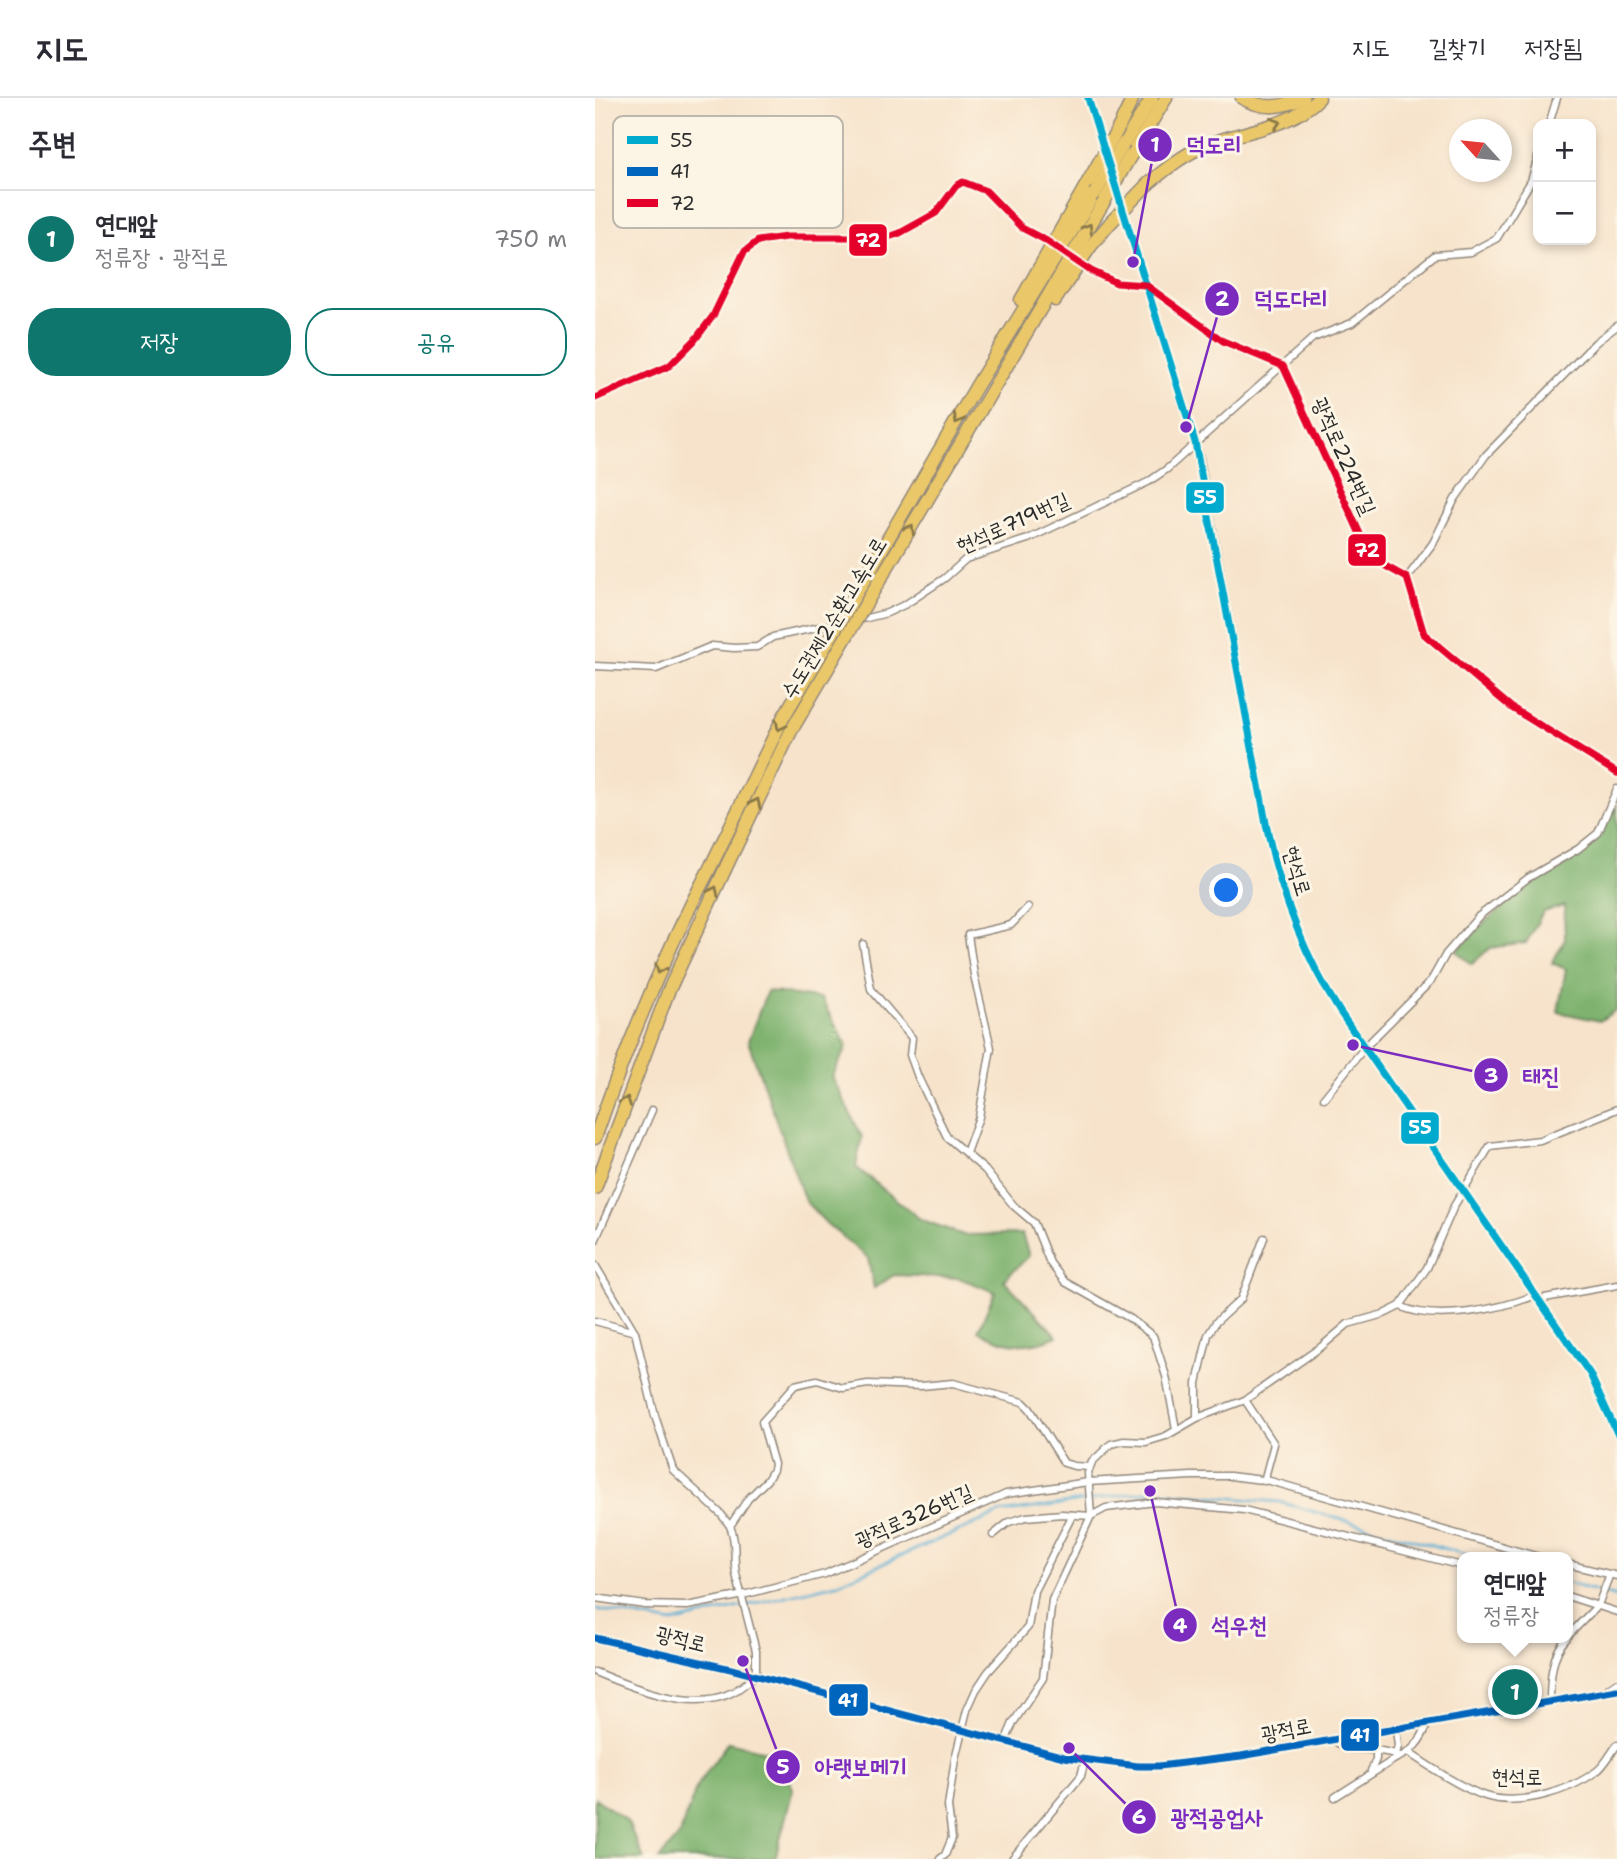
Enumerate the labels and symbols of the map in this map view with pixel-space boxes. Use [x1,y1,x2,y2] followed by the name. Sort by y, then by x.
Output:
[613,116,843,228] legend
[1269,117,1281,131] one-way arrow
[1449,119,1512,182] north arrow
[1138,123,1256,167] callout: 덕도리
[670,128,693,153] text: 55
[1186,130,1242,160] text: 덕도리
[1150,131,1160,159] text: 1
[670,159,690,184] text: 41
[670,191,695,216] text: 72
[848,223,888,257] line badge: 72
[1080,223,1093,235] one-way arrow
[855,228,881,253] text: 72
[1205,277,1342,321] callout: 덕도다리
[1254,284,1328,314] text: 덕도다리
[1215,285,1230,313] text: 2
[1306,393,1382,519] street label: 광적로224번길
[953,411,966,424] one-way arrow
[1185,481,1225,514] line badge: 55
[1193,485,1217,510] text: 55
[952,486,1074,560] street label: 현석로719번길
[901,524,914,537] one-way arrow
[775,532,893,704] street label: 수도권제2순환고속도로
[1347,533,1387,567] line badge: 72
[1354,538,1380,563] text: 72
[774,719,788,731] one-way arrow
[747,798,761,810] one-way arrow
[1276,843,1318,899] street label: 현석로
[1209,873,1243,907] your location
[706,886,720,898] one-way arrow
[654,962,668,974] one-way arrow
[1473,1053,1573,1097] callout: 태진
[1522,1061,1560,1091] text: 태진
[1484,1062,1498,1090] text: 3
[618,1095,632,1107] one-way arrow
[1400,1111,1440,1145] line badge: 55
[1408,1115,1432,1140] text: 55
[851,1477,977,1554] street label: 광적로326번길
[1162,1603,1281,1647] callout: 석우천
[1211,1610,1267,1640] text: 석우천
[1173,1612,1188,1640] text: 4
[653,1619,709,1659] street label: 광적로
[1492,1666,1538,1718] pin: 1
[828,1683,869,1717] line badge: 41
[838,1688,858,1713] text: 41
[1258,1711,1314,1749] street label: 광적로
[1340,1718,1380,1752] line badge: 41
[1350,1723,1370,1748] text: 41
[766,1745,921,1789] callout: 아랫보메기
[815,1752,907,1782] text: 아랫보메기
[776,1753,790,1781] text: 5
[1492,1763,1542,1791] street label: 현석로
[1122,1795,1277,1839] callout: 광적공업사
[1171,1802,1264,1832] text: 광적공업사
[1132,1803,1146,1831] text: 6

